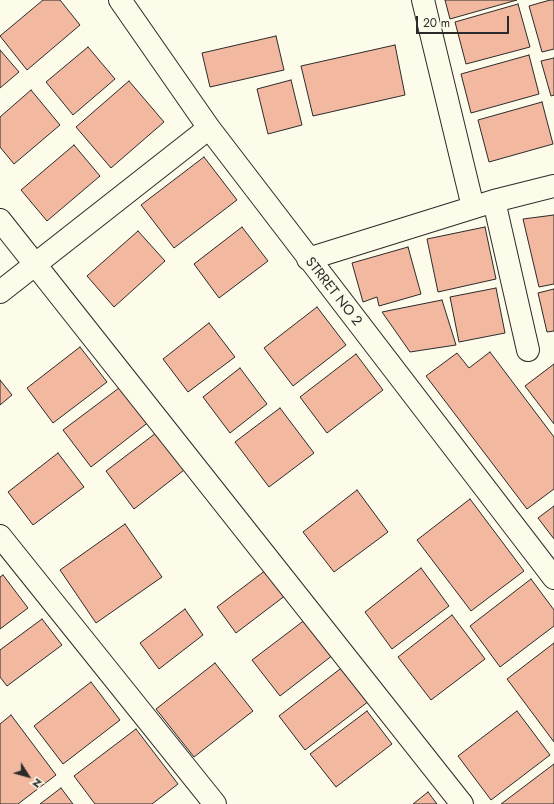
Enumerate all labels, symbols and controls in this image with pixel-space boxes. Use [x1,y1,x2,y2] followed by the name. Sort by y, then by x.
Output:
[418,8,511,34] scale bar
[423,14,450,32] text: 20 m
[301,254,365,330] street label: STRRET NO 2
[8,756,48,796] north arrow
[29,775,47,792] text: N

